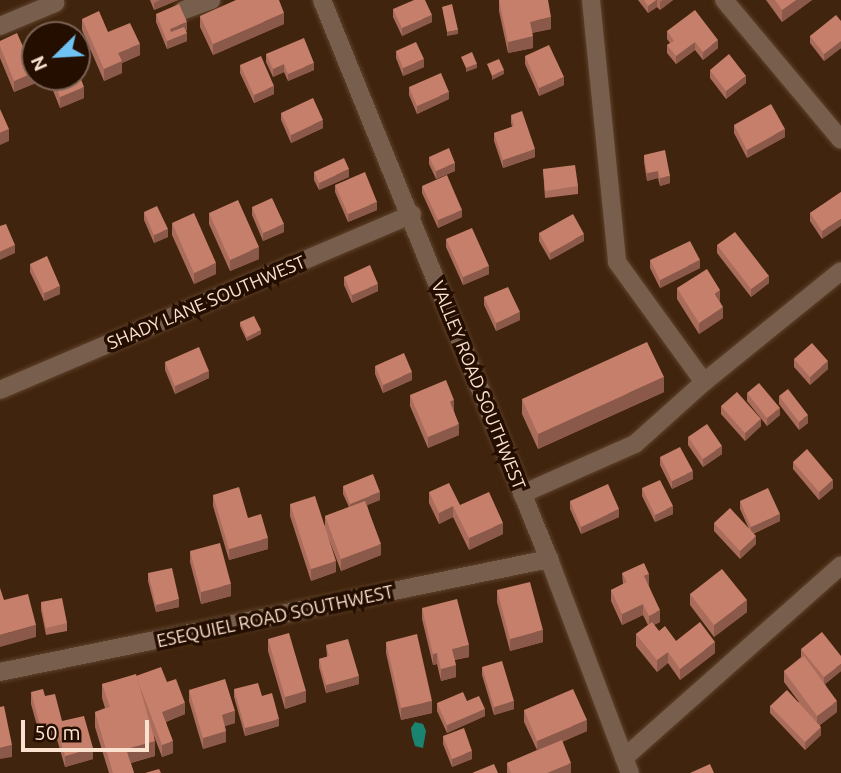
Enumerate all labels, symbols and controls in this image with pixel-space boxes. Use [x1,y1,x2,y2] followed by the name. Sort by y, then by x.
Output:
[21,21,91,91] north arrow
[26,53,52,75] text: N
[104,250,308,354] street label: SHADY LANE SOUTHWEST
[427,278,531,492] street label: VALLEY ROAD SOUTHWEST
[155,580,395,652] street label: ESEQUIEL ROAD SOUTHWEST
[24,706,152,750] scale bar
[34,720,81,744] text: 50 m

